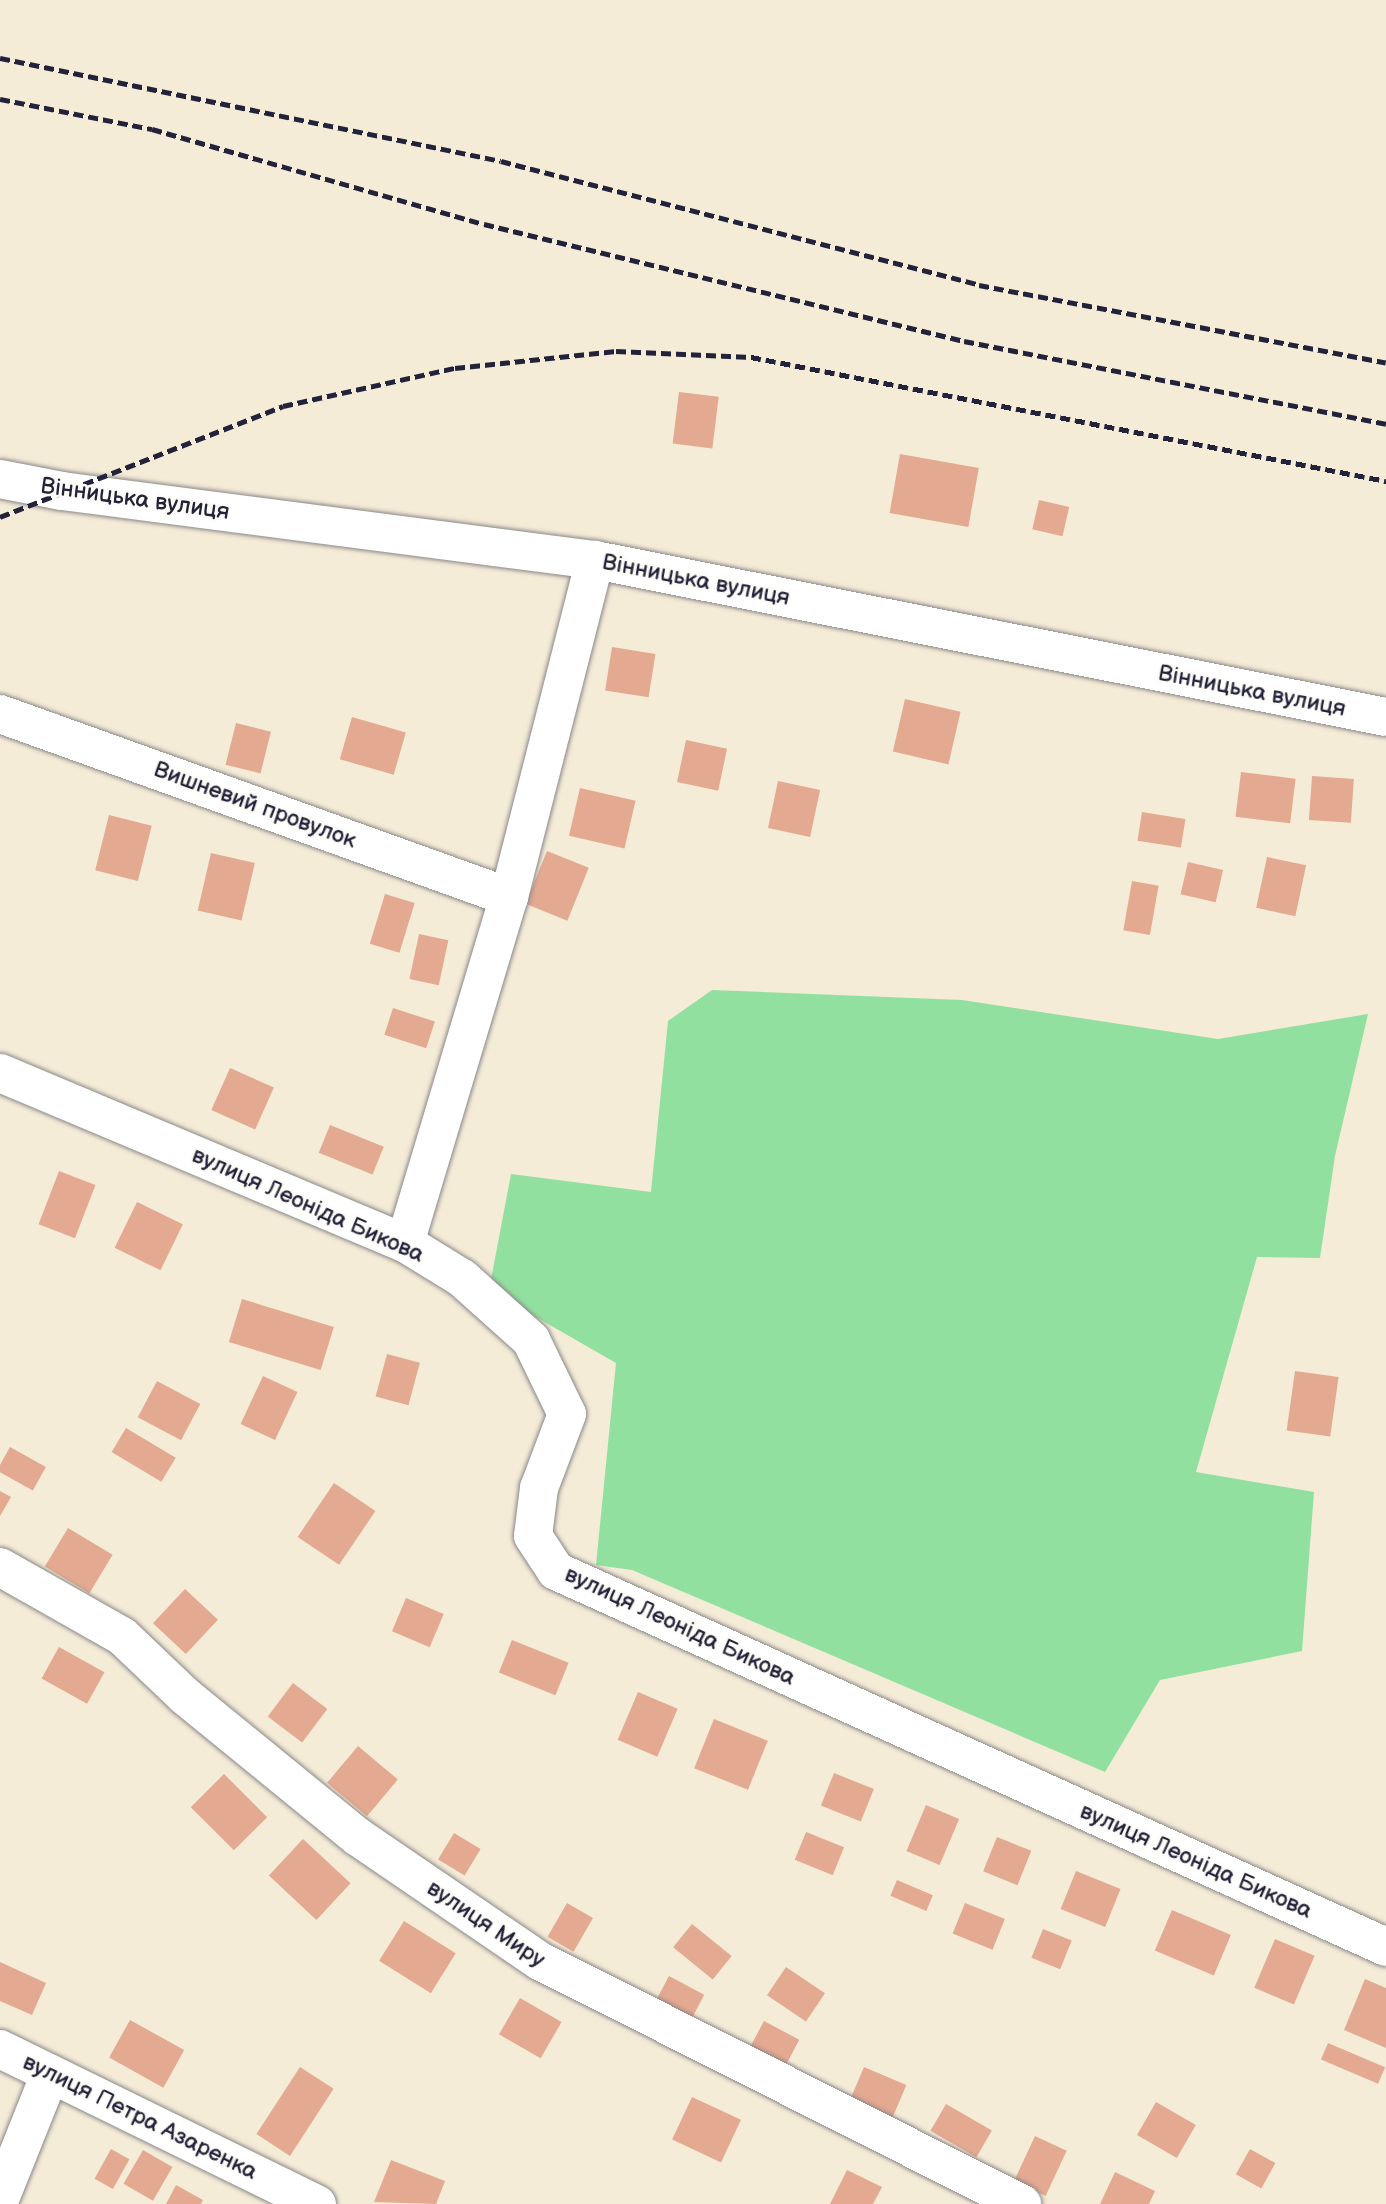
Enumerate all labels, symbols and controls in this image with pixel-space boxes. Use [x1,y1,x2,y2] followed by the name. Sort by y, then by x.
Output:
[39,472,231,526] street label: Вінницька вулиця
[600,548,792,612] street label: Вінницька вулиця
[1156,659,1348,723] street label: Вінницька вулиця
[150,756,360,854] street label: Вишневий провулок
[188,1141,428,1269] street label: вулиця Леоніда Бикова
[560,1560,800,1692] street label: вулиця Леоніда Бикова
[1076,1797,1316,1925] street label: вулиця Леоніда Бикова
[422,1874,550,1974] street label: вулиця Миру
[18,2048,262,2186] street label: вулиця Петра Азаренка

